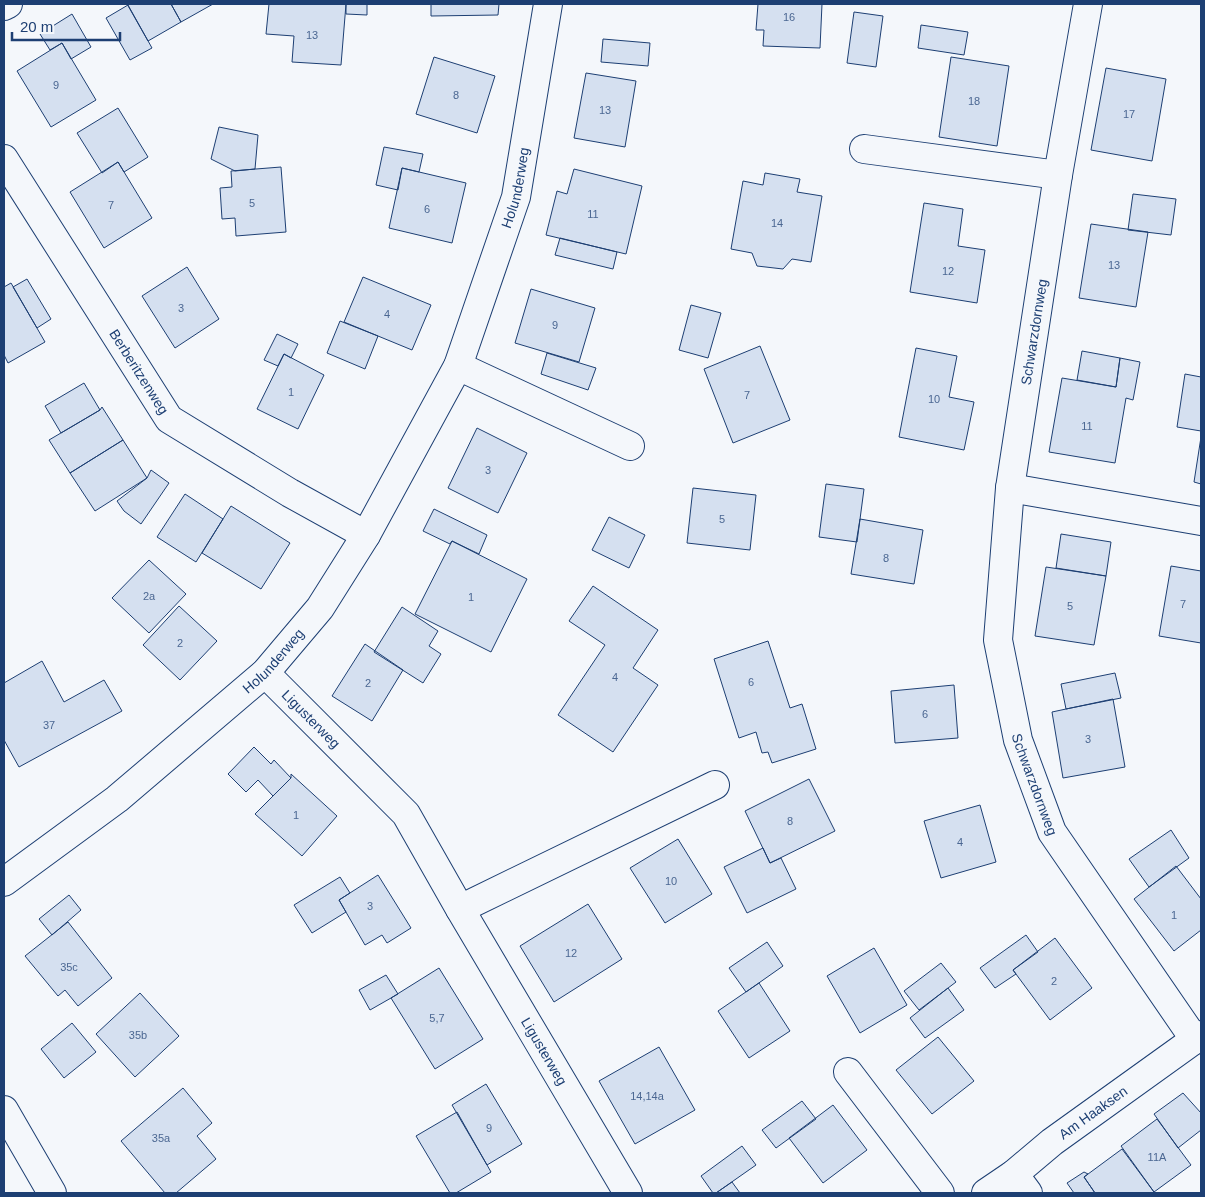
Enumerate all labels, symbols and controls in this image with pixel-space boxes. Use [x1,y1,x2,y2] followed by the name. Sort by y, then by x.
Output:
[12,10,120,42] scale bar
[783,11,795,23] house number: 16
[20,18,53,35] text: 20 m
[306,29,318,41] house number: 13
[53,79,59,91] house number: 9
[453,89,459,101] house number: 8
[968,95,980,107] house number: 18
[599,104,611,116] house number: 13
[1123,108,1135,120] house number: 17
[498,146,532,230] street label: Holunderweg
[249,197,255,209] house number: 5
[108,199,114,211] house number: 7
[424,203,430,215] house number: 6
[587,208,599,220] house number: 11
[771,217,783,229] house number: 14
[1108,259,1120,271] house number: 13
[942,265,954,277] house number: 12
[1018,278,1050,386] street label: Schwarzdornweg
[178,302,184,314] house number: 3
[384,308,390,320] house number: 4
[552,319,558,331] house number: 9
[106,326,172,417] street label: Berberitzenweg
[288,386,294,398] house number: 1
[744,389,750,401] house number: 7
[928,393,940,405] house number: 10
[1081,420,1093,432] house number: 11
[485,464,491,476] house number: 3
[719,513,725,525] house number: 5
[883,552,889,564] house number: 8
[143,590,156,602] house number: 2a
[468,591,474,603] house number: 1
[1180,598,1186,610] house number: 7
[1067,600,1073,612] house number: 5
[239,625,307,697] street label: Holunderweg
[177,637,183,649] house number: 2
[612,671,618,683] house number: 4
[748,676,754,688] house number: 6
[365,677,371,689] house number: 2
[279,687,343,751] street label: Ligusterweg
[922,708,928,720] house number: 6
[43,719,55,731] house number: 37
[1009,732,1061,838] street label: Schwarzdornweg
[1085,733,1091,745] house number: 3
[293,809,299,821] house number: 1
[787,815,793,827] house number: 8
[957,836,963,848] house number: 4
[665,875,677,887] house number: 10
[367,900,373,912] house number: 3
[1171,909,1177,921] house number: 1
[565,947,577,959] house number: 12
[60,961,78,973] house number: 35c
[1051,975,1057,987] house number: 2
[429,1012,445,1024] house number: 5,7
[518,1015,570,1088] street label: Ligusterweg
[129,1029,147,1041] house number: 35b
[1056,1083,1130,1142] street label: Am Haaksen
[630,1090,665,1102] house number: 14,14a
[486,1122,492,1134] house number: 9
[152,1132,171,1144] house number: 35a
[1148,1151,1167,1163] house number: 11A

